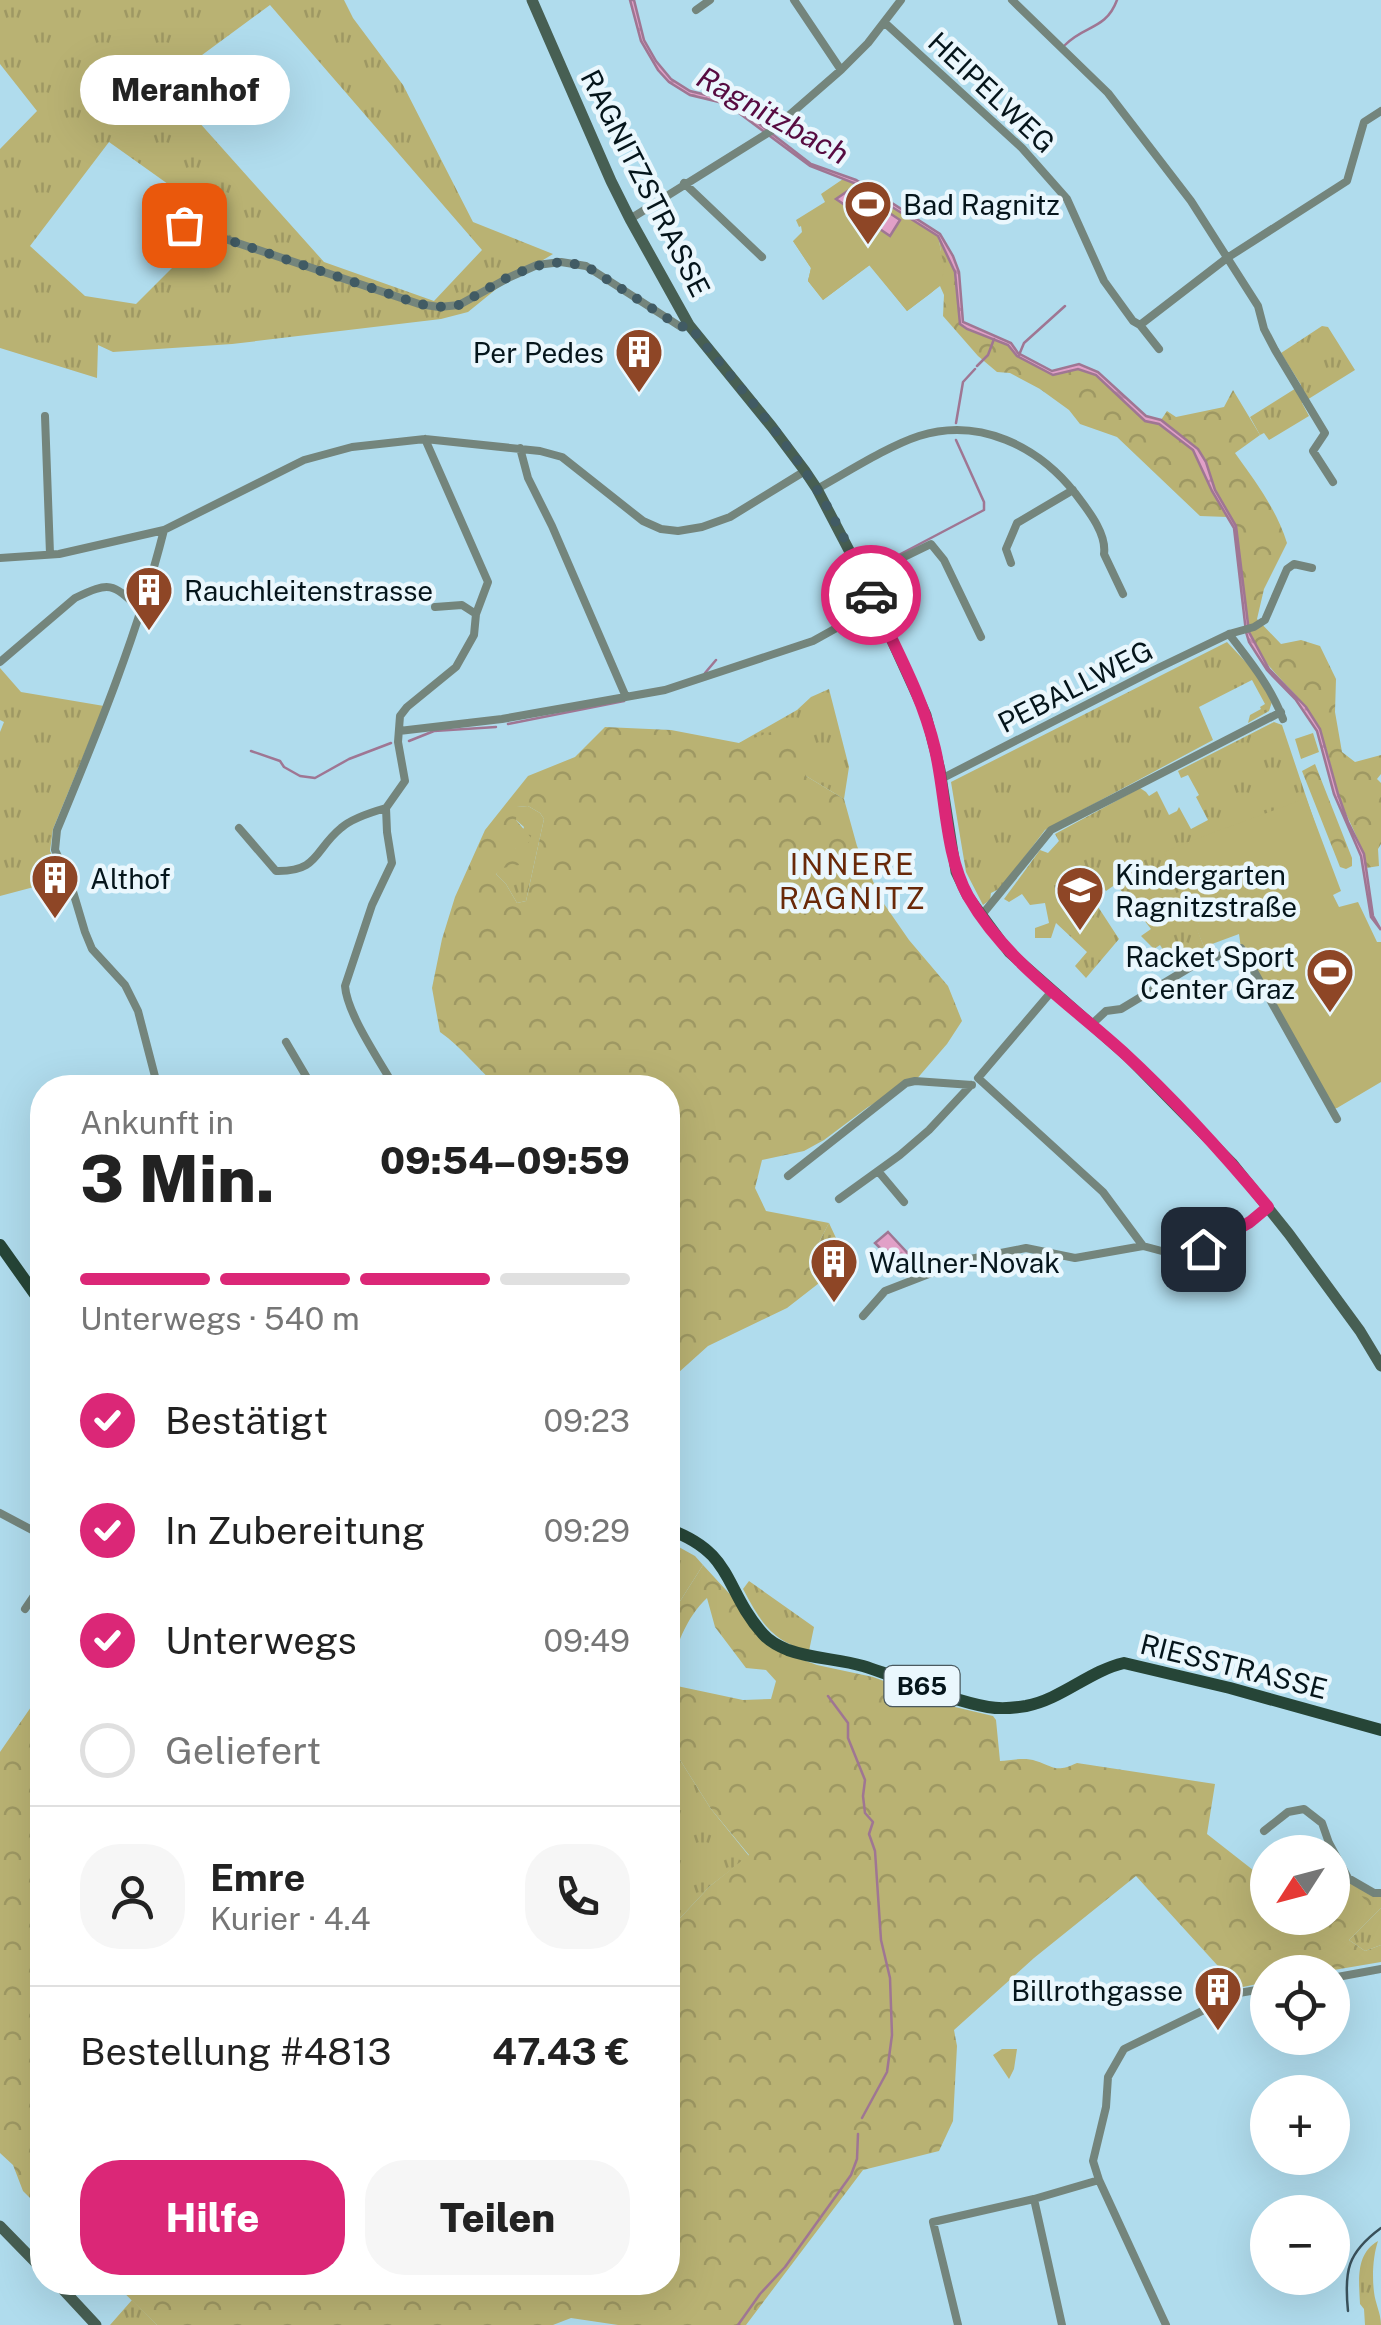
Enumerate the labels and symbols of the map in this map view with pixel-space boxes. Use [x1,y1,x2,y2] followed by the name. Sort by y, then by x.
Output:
[922,25,1062,159] street label: HEIPELWEG
[79,55,289,125] callout: Meranhof
[691,59,855,171] water label: Ragnitzbach
[574,64,718,302] street label: RAGNITZSTRASSE
[842,178,894,246] sports icon: Bad Ragnitz
[142,183,227,268] pin
[903,188,1060,221] place label: Bad Ragnitz
[613,326,665,394] building icon: Per Pedes
[473,336,604,369] place label: Per Pedes
[821,545,921,645] courier
[123,564,175,632] building icon: Rauchleitenstrasse
[184,574,433,607] place label: Rauchleitenstrasse
[992,633,1158,739] street label: PEBALLWEG
[779,846,927,916] district label: INNERE RAGNITZ
[29,852,81,920] building icon: Althof
[1115,858,1297,923] place label: Kindergarten Ragnitzstraße
[90,862,171,895] place label: Althof
[1054,864,1106,932] school or university icon: Kindergarten Ragnitzstraße
[1125,940,1295,1005] place label: Racket Sport Center Graz
[1304,946,1356,1014] sports icon: Racket Sport Center Graz
[1161,1207,1246,1292] pin
[808,1236,860,1304] building icon: Wallner-Novak
[869,1246,1060,1279] place label: Wallner-Novak
[1137,1627,1331,1705] street label: RIESSTRASSE
[884,1666,960,1706] road number: B65
[1250,1835,1350,1935] north arrow
[1192,1964,1244,2032] building icon: Billrothgasse
[1011,1974,1183,2007] place label: Billrothgasse

